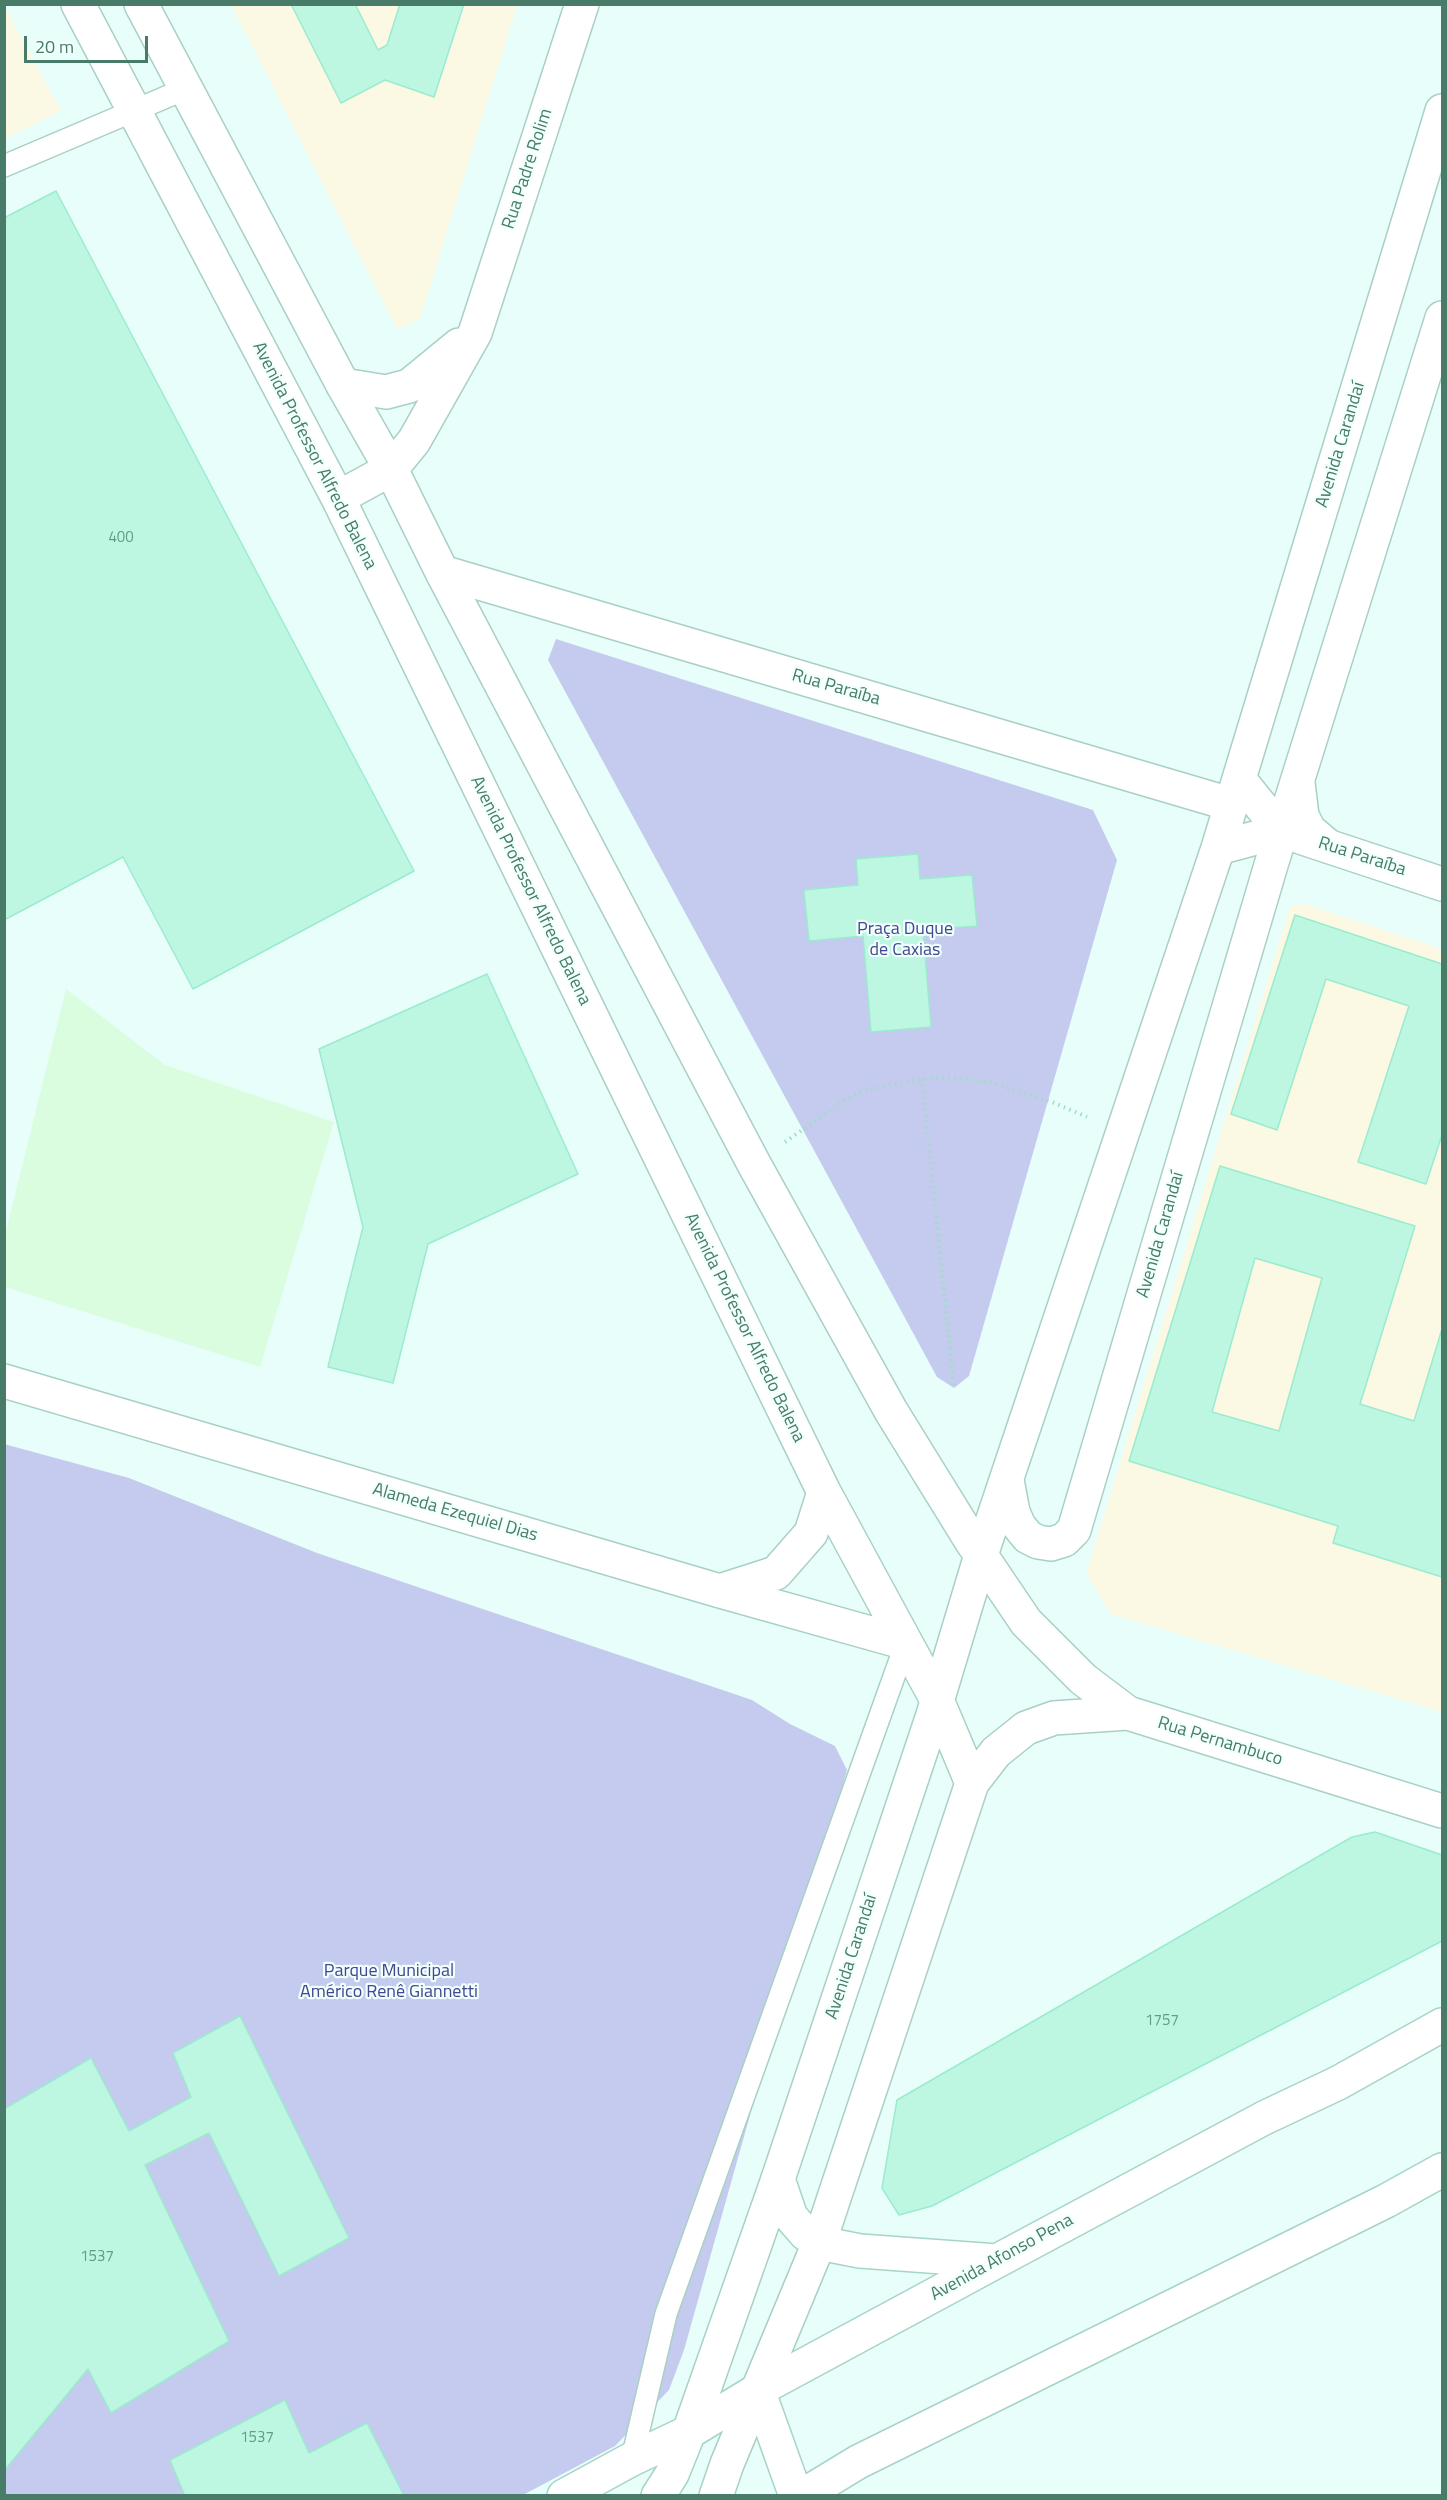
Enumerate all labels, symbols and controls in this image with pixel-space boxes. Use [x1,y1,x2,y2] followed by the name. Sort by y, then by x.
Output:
[27,24,152,62] scale bar
[35,33,74,60] text: 20 m
[498,106,558,232] street label: Rua Padre Rolim
[247,339,381,573] street label: Avenida Professor Alfredo Balena
[1312,380,1370,510] street label: Avenida Carandaí
[108,529,134,547] house number: 400
[789,665,883,711] street label: Rua Paraíba
[465,773,595,1009] street label: Avenida Professor Alfredo Balena
[1315,833,1409,881] street label: Rua Paraíba
[857,919,953,962] park label: Praça Duque de Caxias
[1133,1169,1189,1301] street label: Avenida Carandaí
[679,1210,809,1446] street label: Avenida Professor Alfredo Balena
[370,1479,540,1547] street label: Alameda Ezequiel Dias
[1155,1713,1285,1771] street label: Rua Pernambuco
[822,1892,882,2022] street label: Avenida Carandaí
[300,1961,478,2004] park label: Parque Municipal Américo Renê Giannetti
[1145,2012,1179,2030] house number: 1757
[927,2210,1077,2306] street label: Avenida Afonso Pena
[80,2248,114,2266] house number: 1537
[240,2429,274,2447] house number: 1537

